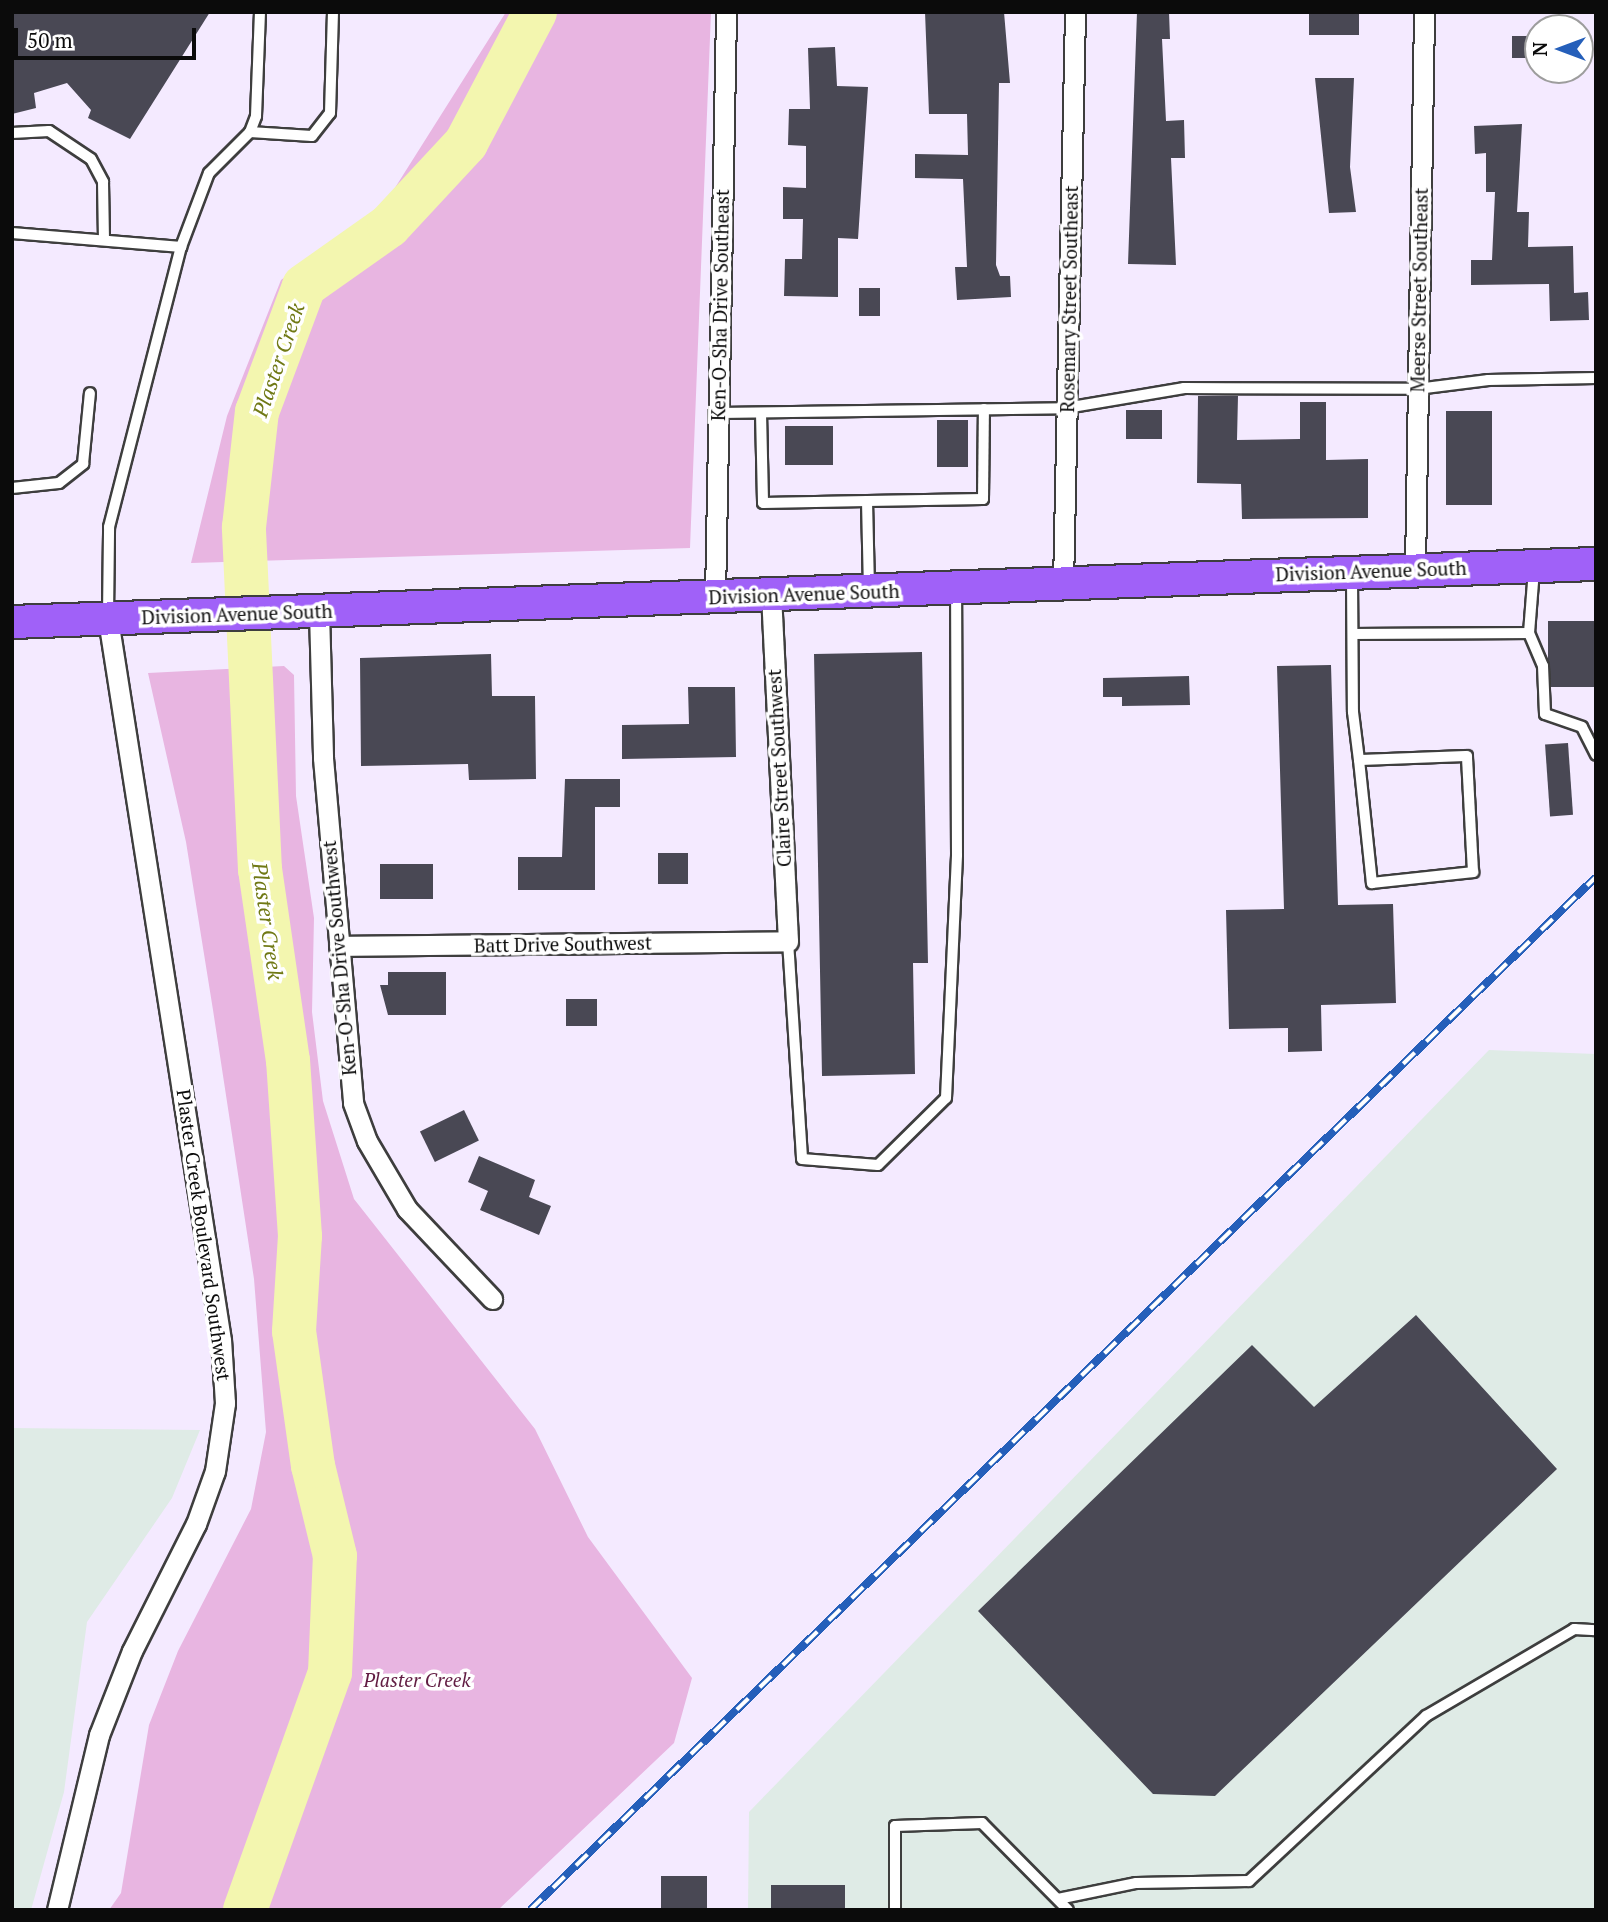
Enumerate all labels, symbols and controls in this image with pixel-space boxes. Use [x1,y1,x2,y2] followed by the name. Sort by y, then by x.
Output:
[18,14,200,58] scale bar
[1524,14,1594,84] north arrow
[27,26,73,54] text: 50 m
[1527,42,1552,56] text: N
[1056,185,1082,413] street label: Rosemary Street Southeast
[1406,187,1432,393] street label: Meerse Street Southeast
[707,189,733,421] street label: Ken-O-Sha Drive Southeast
[247,300,309,420] water label: Plaster Creek
[1275,556,1467,586] street label: Division Avenue South
[708,579,900,609] street label: Division Avenue South
[141,599,333,629] street label: Division Avenue South
[762,668,796,868] street label: Claire Street Southwest
[317,839,361,1077] street label: Ken-O-Sha Drive Southwest
[247,861,289,981] water label: Plaster Creek
[474,931,652,957] street label: Batt Drive Southwest
[172,1088,236,1382] street label: Plaster Creek Boulevard Southwest
[363,1669,471,1691] park label: Plaster Creek

